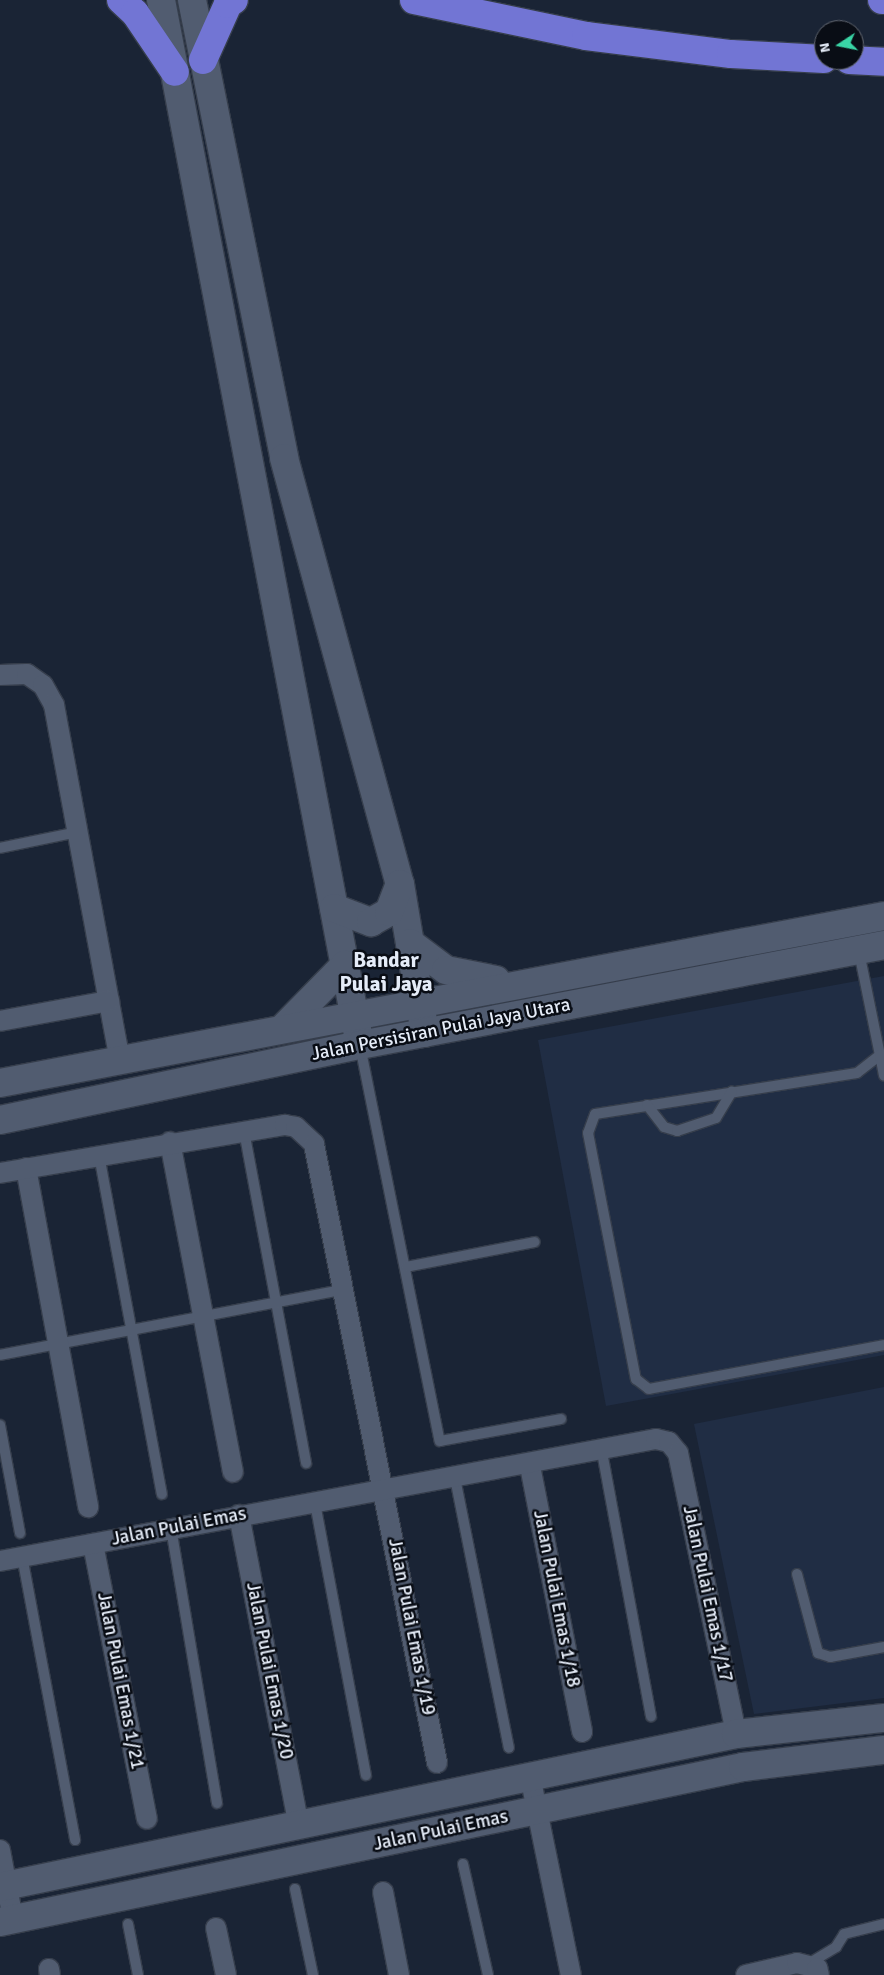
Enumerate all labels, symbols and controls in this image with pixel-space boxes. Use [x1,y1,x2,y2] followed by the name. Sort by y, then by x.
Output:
[814,20,864,70] north arrow
[815,41,834,54] text: N
[340,947,432,997] district label: Bandar Pulai Jaya
[310,994,572,1066] street label: Jalan Persisiran Pulai Jaya Utara
[110,1503,248,1551] street label: Jalan Pulai Emas
[677,1504,737,1684] street label: Jalan Pulai Emas 1/17
[528,1509,584,1689] street label: Jalan Pulai Emas 1/18
[383,1537,439,1717] street label: Jalan Pulai Emas 1/19
[241,1581,297,1761] street label: Jalan Pulai Emas 1/20
[92,1591,148,1771] street label: Jalan Pulai Emas 1/21
[372,1806,510,1856] street label: Jalan Pulai Emas

